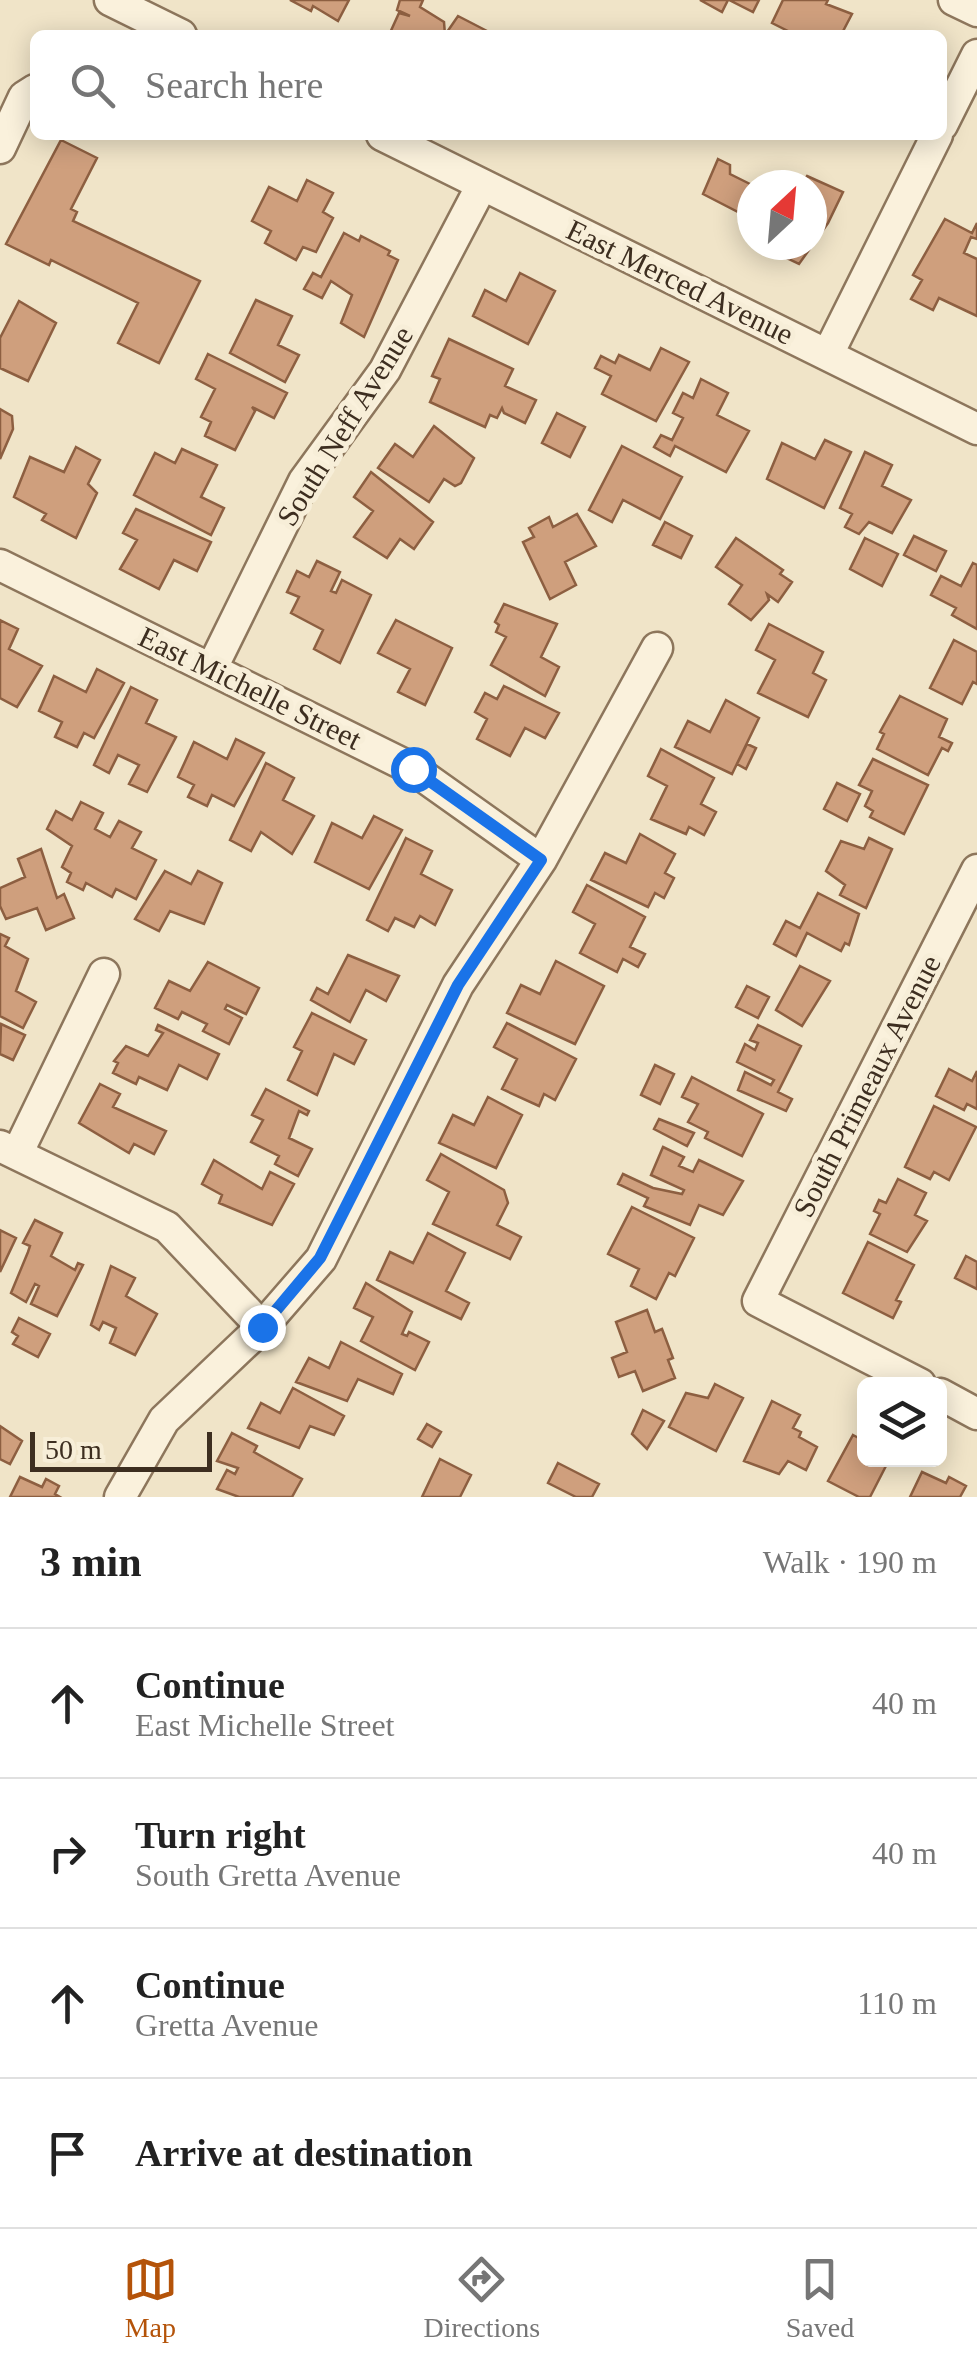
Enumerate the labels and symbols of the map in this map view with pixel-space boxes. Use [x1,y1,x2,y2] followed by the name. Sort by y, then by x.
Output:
[737,170,827,260] north arrow
[562,212,799,351] street label: East Merced Avenue
[270,320,419,532] street label: South Neff Avenue
[134,619,367,756] street label: East Michelle Street
[391,747,437,793] route start
[786,949,947,1222] street label: South Primeaux Avenue
[240,1305,286,1351] route end
[30,1427,212,1472] scale bar

